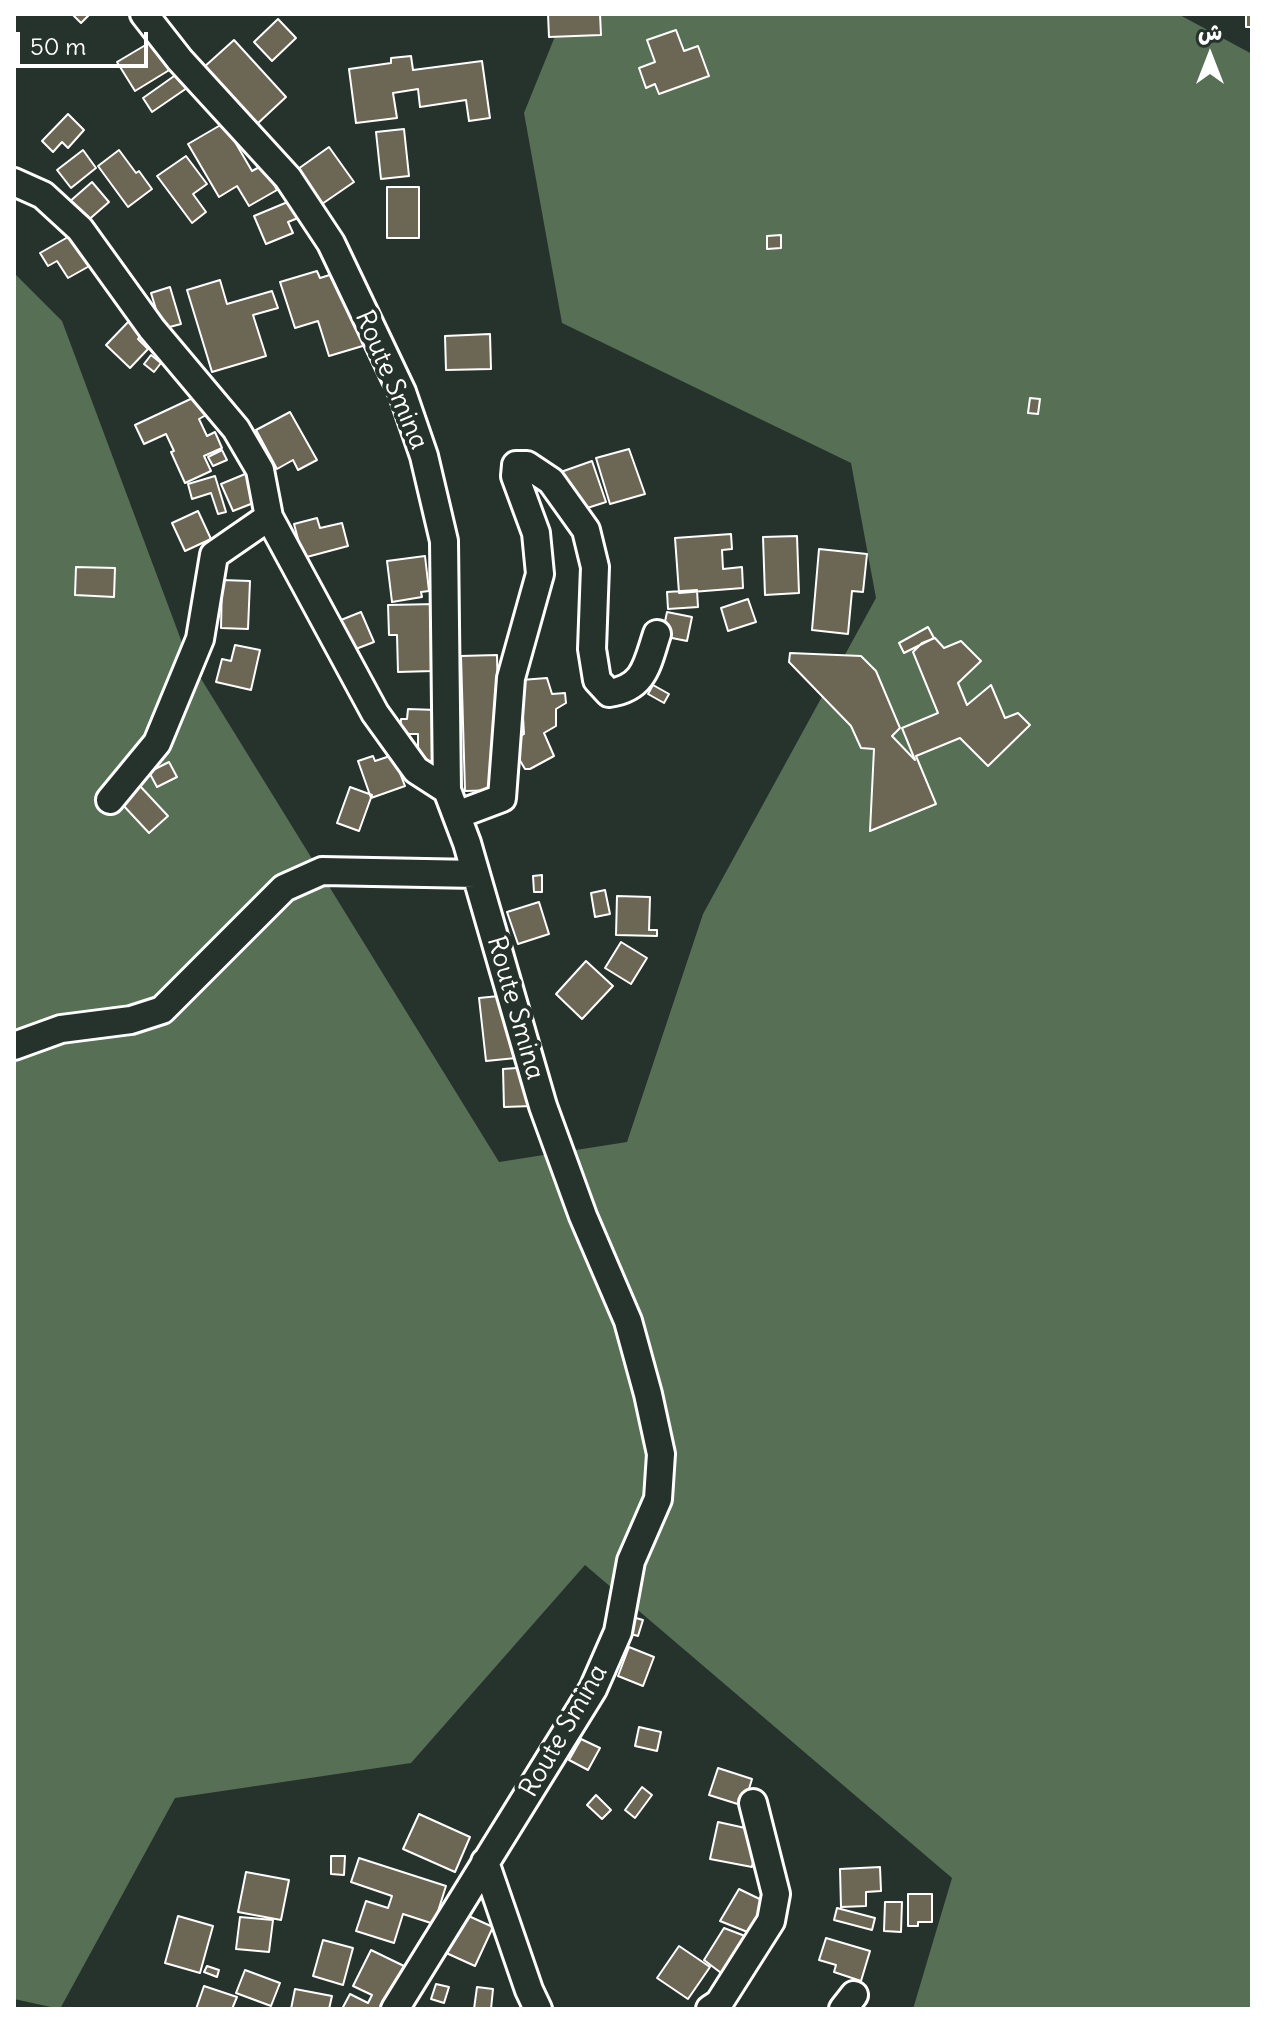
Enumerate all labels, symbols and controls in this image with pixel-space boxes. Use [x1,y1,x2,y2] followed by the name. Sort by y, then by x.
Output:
[20,16,152,66] scale bar
[1170,16,1250,96] north arrow
[1198,18,1222,46] text: ش
[30,31,86,61] text: 50 m
[348,306,434,454] street label: Route Smina
[480,933,550,1083] street label: Route Smina
[514,1659,614,1803] street label: Route Smina

